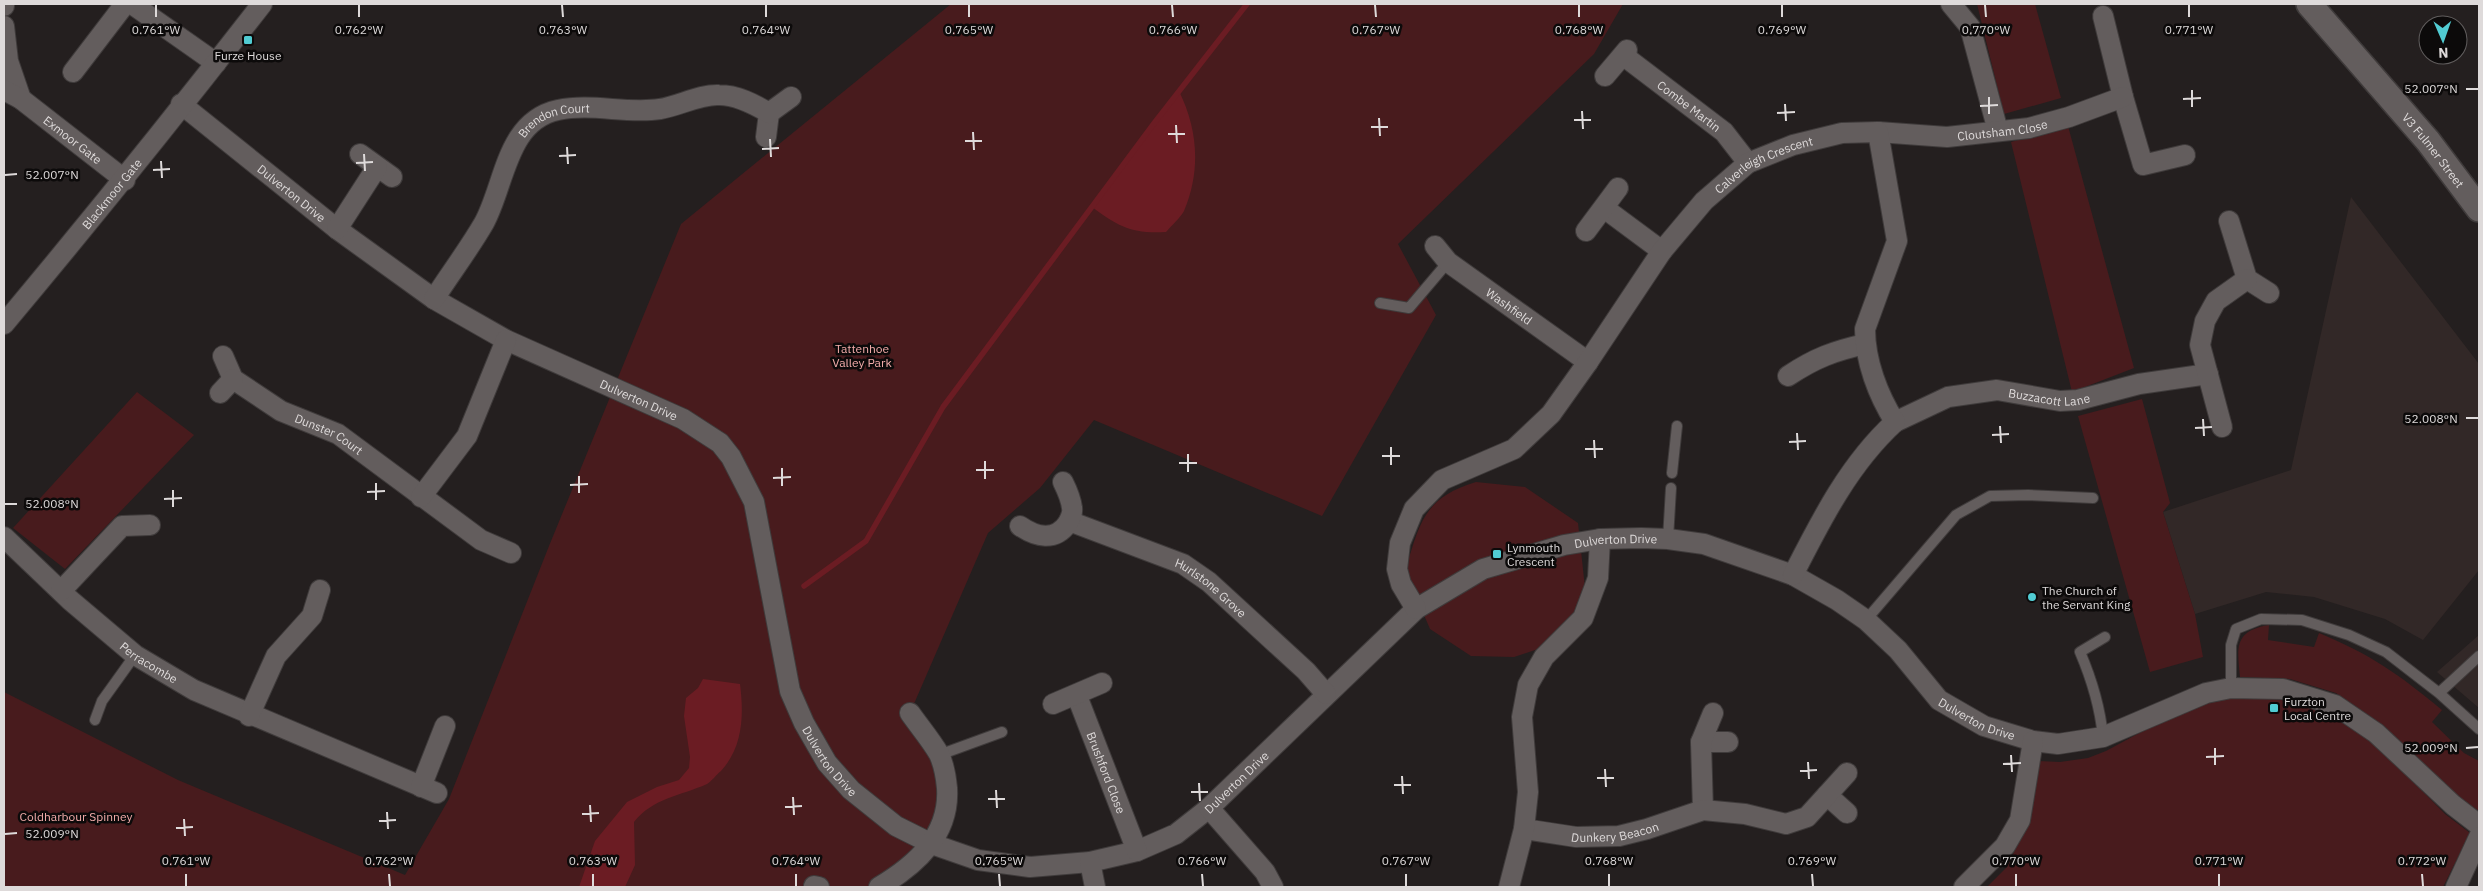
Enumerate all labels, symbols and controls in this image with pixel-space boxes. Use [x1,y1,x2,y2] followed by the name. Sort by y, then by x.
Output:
[2418,15,2468,65] north arrow
[132,22,180,37] text: 0.761°W
[335,22,383,37] text: 0.762°W
[539,22,587,37] text: 0.763°W
[742,22,790,37] text: 0.764°W
[945,22,993,37] text: 0.765°W
[1149,22,1197,37] text: 0.766°W
[1352,22,1400,37] text: 0.767°W
[1555,22,1603,37] text: 0.768°W
[1758,22,1806,37] text: 0.769°W
[1962,22,2010,37] text: 0.770°W
[2165,22,2213,37] text: 0.771°W
[242,34,254,46] marker: Furze House
[2438,44,2449,62] text: N
[215,48,282,63] place label: Furze House
[1655,77,1724,135] street label: Combe Martin
[2404,81,2458,96] text: 52.007°N
[514,100,590,140] street label: Brendon Court
[2399,110,2468,190] street label: V3 Fulmer Street
[41,112,105,167] street label: Exmoor Gate
[1957,116,2049,143] street label: Cloutsham Close
[1711,133,1814,196] street label: Calverleigh Crescent
[78,155,145,232] street label: Blackmoor Gate
[255,161,329,225] street label: Dulverton Drive
[25,167,79,182] text: 52.007°N
[1483,284,1535,327] street label: Washfield
[832,341,892,370] park label: Tattenhoe Valley Park
[598,376,680,423] street label: Dulverton Drive
[2007,385,2092,409] street label: Buzzacott Lane
[293,410,366,458] street label: Dunster Court
[2404,411,2458,426] text: 52.008°N
[25,496,79,511] text: 52.008°N
[1573,530,1658,551] street label: Dulverton Drive
[1507,540,1560,569] place label: Lynmouth Crescent
[1491,548,1503,560] marker: Lynmouth Crescent
[1173,554,1250,620] street label: Hurlstone Grove
[2042,583,2131,612] place label: The Church of the Servant King
[2026,591,2038,603] marker: The Church of the Servant King
[117,638,181,686] street label: Perracombe
[1936,694,2017,743] street label: Dulverton Drive
[2284,694,2352,723] place label: Furzton Local Centre
[2268,702,2280,714] marker: Furzton Local Centre
[800,723,860,800] street label: Dulverton Drive
[1084,729,1129,816] street label: Brushford Close
[2404,740,2458,755] text: 52.009°N
[1201,747,1272,816] street label: Dulverton Drive
[20,809,132,824] park label: Coldharbour Spinney
[1570,818,1660,845] street label: Dunkery Beacon
[25,826,79,841] text: 52.009°N
[162,853,210,868] text: 0.761°W
[365,853,413,868] text: 0.762°W
[569,853,617,868] text: 0.763°W
[772,853,820,868] text: 0.764°W
[975,853,1023,868] text: 0.765°W
[1178,853,1226,868] text: 0.766°W
[1382,853,1430,868] text: 0.767°W
[1585,853,1633,868] text: 0.768°W
[1788,853,1836,868] text: 0.769°W
[1992,853,2040,868] text: 0.770°W
[2195,853,2243,868] text: 0.771°W
[2398,853,2446,868] text: 0.772°W

